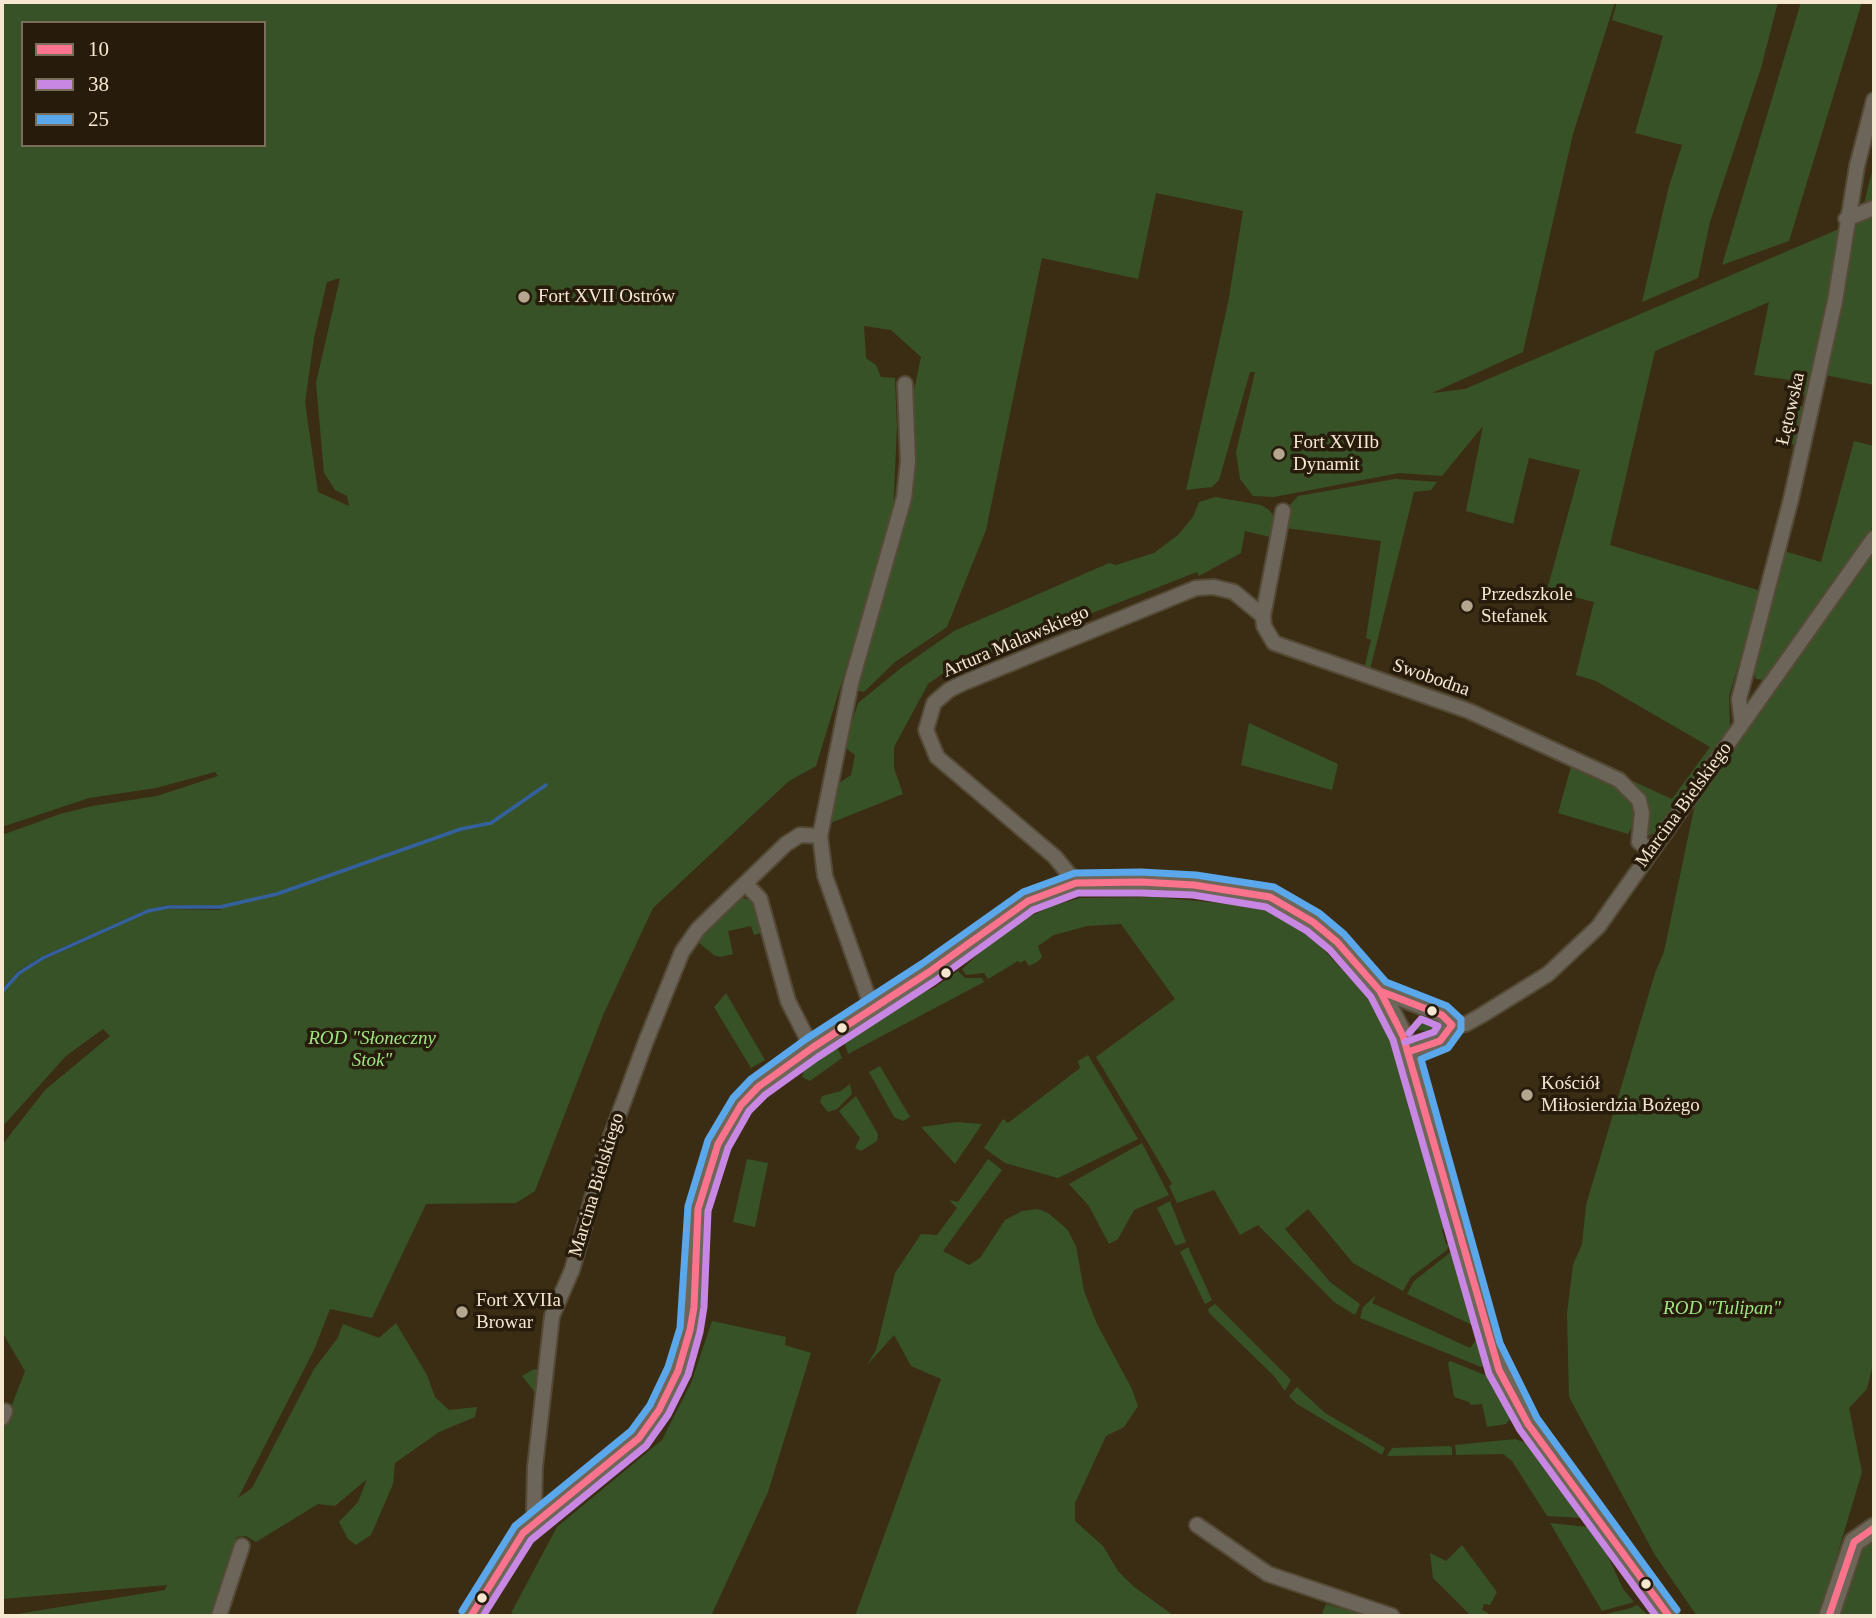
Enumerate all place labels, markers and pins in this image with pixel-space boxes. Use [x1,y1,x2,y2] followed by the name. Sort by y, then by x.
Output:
[538,286,675,308] place label: Fort XVII Ostrów
[516,289,532,305] marker: Fort XVII Ostrów
[1293,432,1379,476] place label: Fort XVIIb Dynamit
[1271,446,1287,462] marker: Fort XVIIb Dynamit
[1481,584,1573,628] place label: Przedszkole Stefanek
[1459,598,1475,614] marker: Przedszkole Stefanek
[939,966,953,980] unlabelled marker
[1425,1004,1439,1018] unlabelled marker
[835,1021,849,1035] unlabelled marker
[1541,1073,1700,1117] place label: Kościół Miłosierdzia Bożego
[1519,1087,1535,1103] marker: Kościół Miłosierdzia Bożego
[476,1290,561,1334] place label: Fort XVIIa Browar
[454,1304,470,1320] marker: Fort XVIIa Browar
[1639,1577,1653,1591] unlabelled marker
[475,1591,489,1605] unlabelled marker

